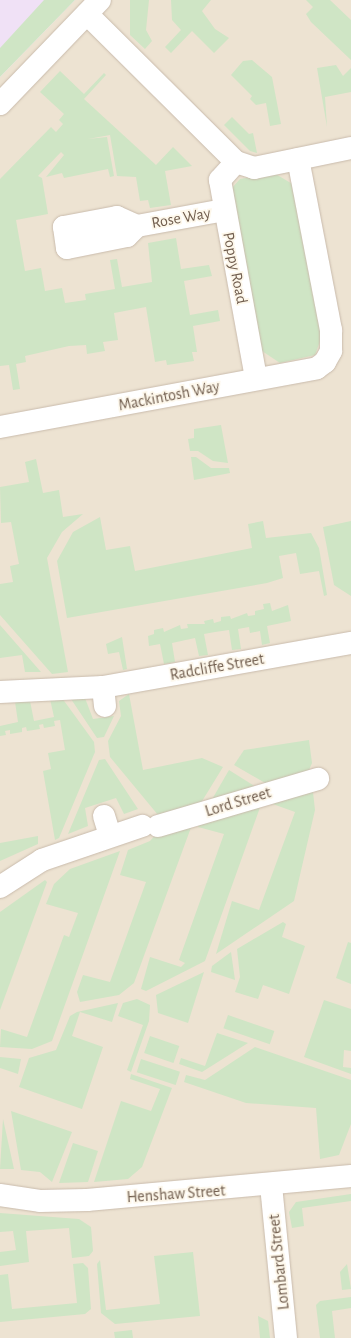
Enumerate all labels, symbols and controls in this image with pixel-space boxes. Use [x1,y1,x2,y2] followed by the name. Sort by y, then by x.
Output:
[150,203,212,233] street label: Rose Way
[219,230,251,306] street label: Poppy Road
[117,377,221,415] street label: Mackintosh Way
[168,649,266,685] street label: Radcliffe Street
[203,783,273,821] street label: Lord Street
[126,1181,226,1207] street label: Henshaw Street
[264,1213,294,1311] street label: Lombard Street

